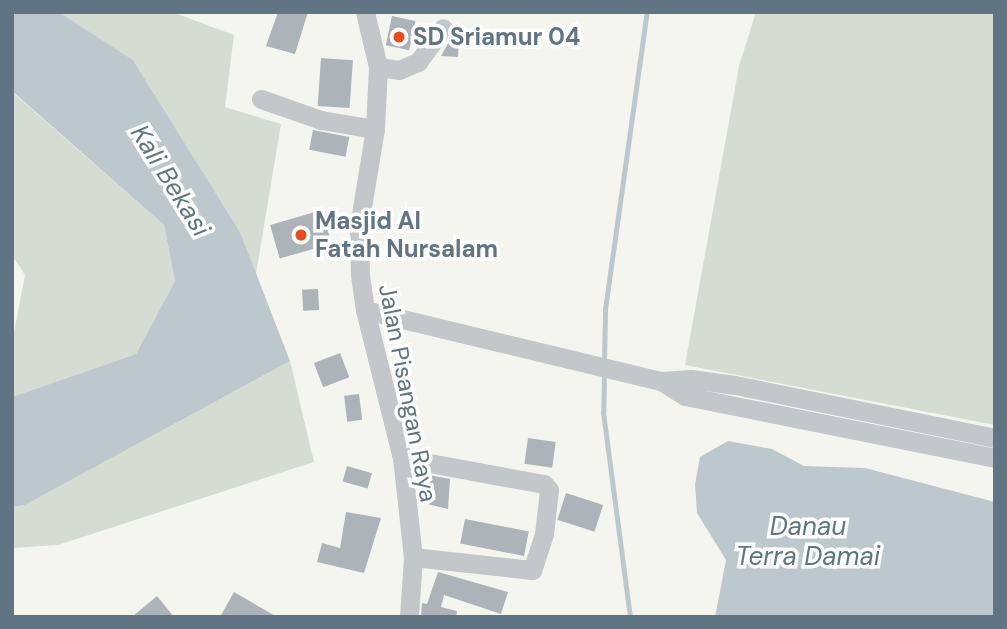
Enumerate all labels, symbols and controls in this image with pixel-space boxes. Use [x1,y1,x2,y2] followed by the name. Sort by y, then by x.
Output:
[413,23,580,51] place label: SD Sriamur 04
[391,29,407,45] marker: SD Sriamur 04
[124,120,216,242] water label: Kali Bekasi
[315,207,498,263] place label: Masjid Al Fatah Nursalam
[293,227,309,243] marker: Masjid Al Fatah Nursalam
[373,282,443,504] street label: Jalan Pisangan Raya
[736,511,880,572] water label: Danau Terra Damai

